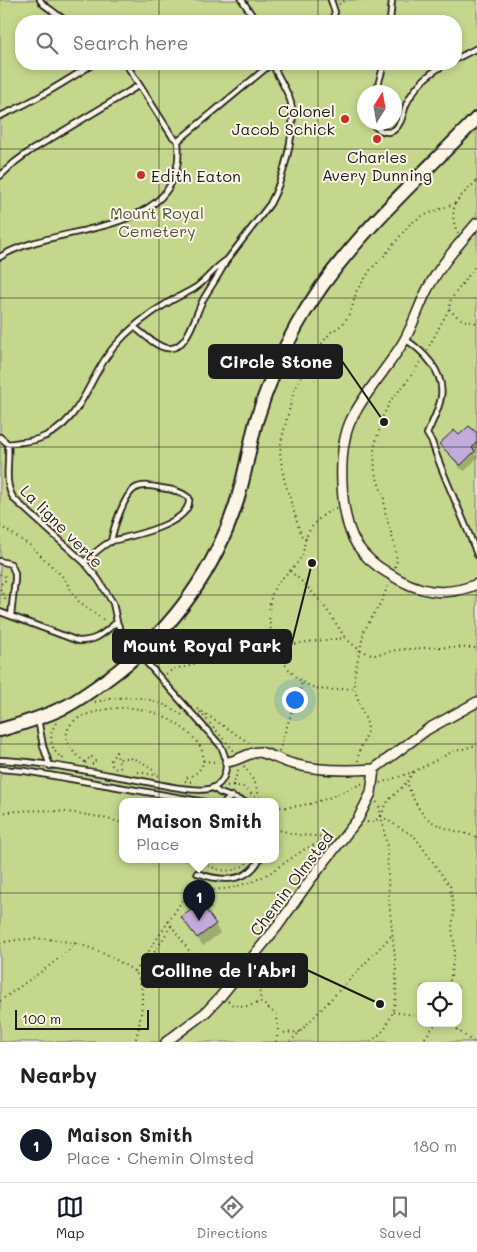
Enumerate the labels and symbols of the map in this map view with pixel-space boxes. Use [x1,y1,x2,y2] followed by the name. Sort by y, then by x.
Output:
[357,85,402,130] north arrow
[232,100,335,139] place label: Colonel Jacob Schick
[339,113,351,125] marker: Colonel Jacob Schick
[371,133,383,145] marker: Charles Avery Dunning
[322,146,432,185] place label: Charles Avery Dunning
[151,165,241,186] place label: Edith Eaton
[135,169,147,181] marker: Edith Eaton
[110,202,204,241] park label: Mount Royal Cemetery
[209,345,342,378] callout: Circle Stone
[220,349,333,373] text: Circle Stone
[16,480,108,572] street label: La ligne verte
[113,630,291,663] callout: Mount Royal Park
[123,633,281,657] text: Mount Royal Park
[282,687,308,713] your location
[245,826,337,940] street label: Chemin Olmsted
[183,880,215,921] pin: 1
[142,954,307,987] callout: Colline de l'Abri
[151,958,297,982] text: Colline de l'Abri
[15,1007,149,1030] scale bar

